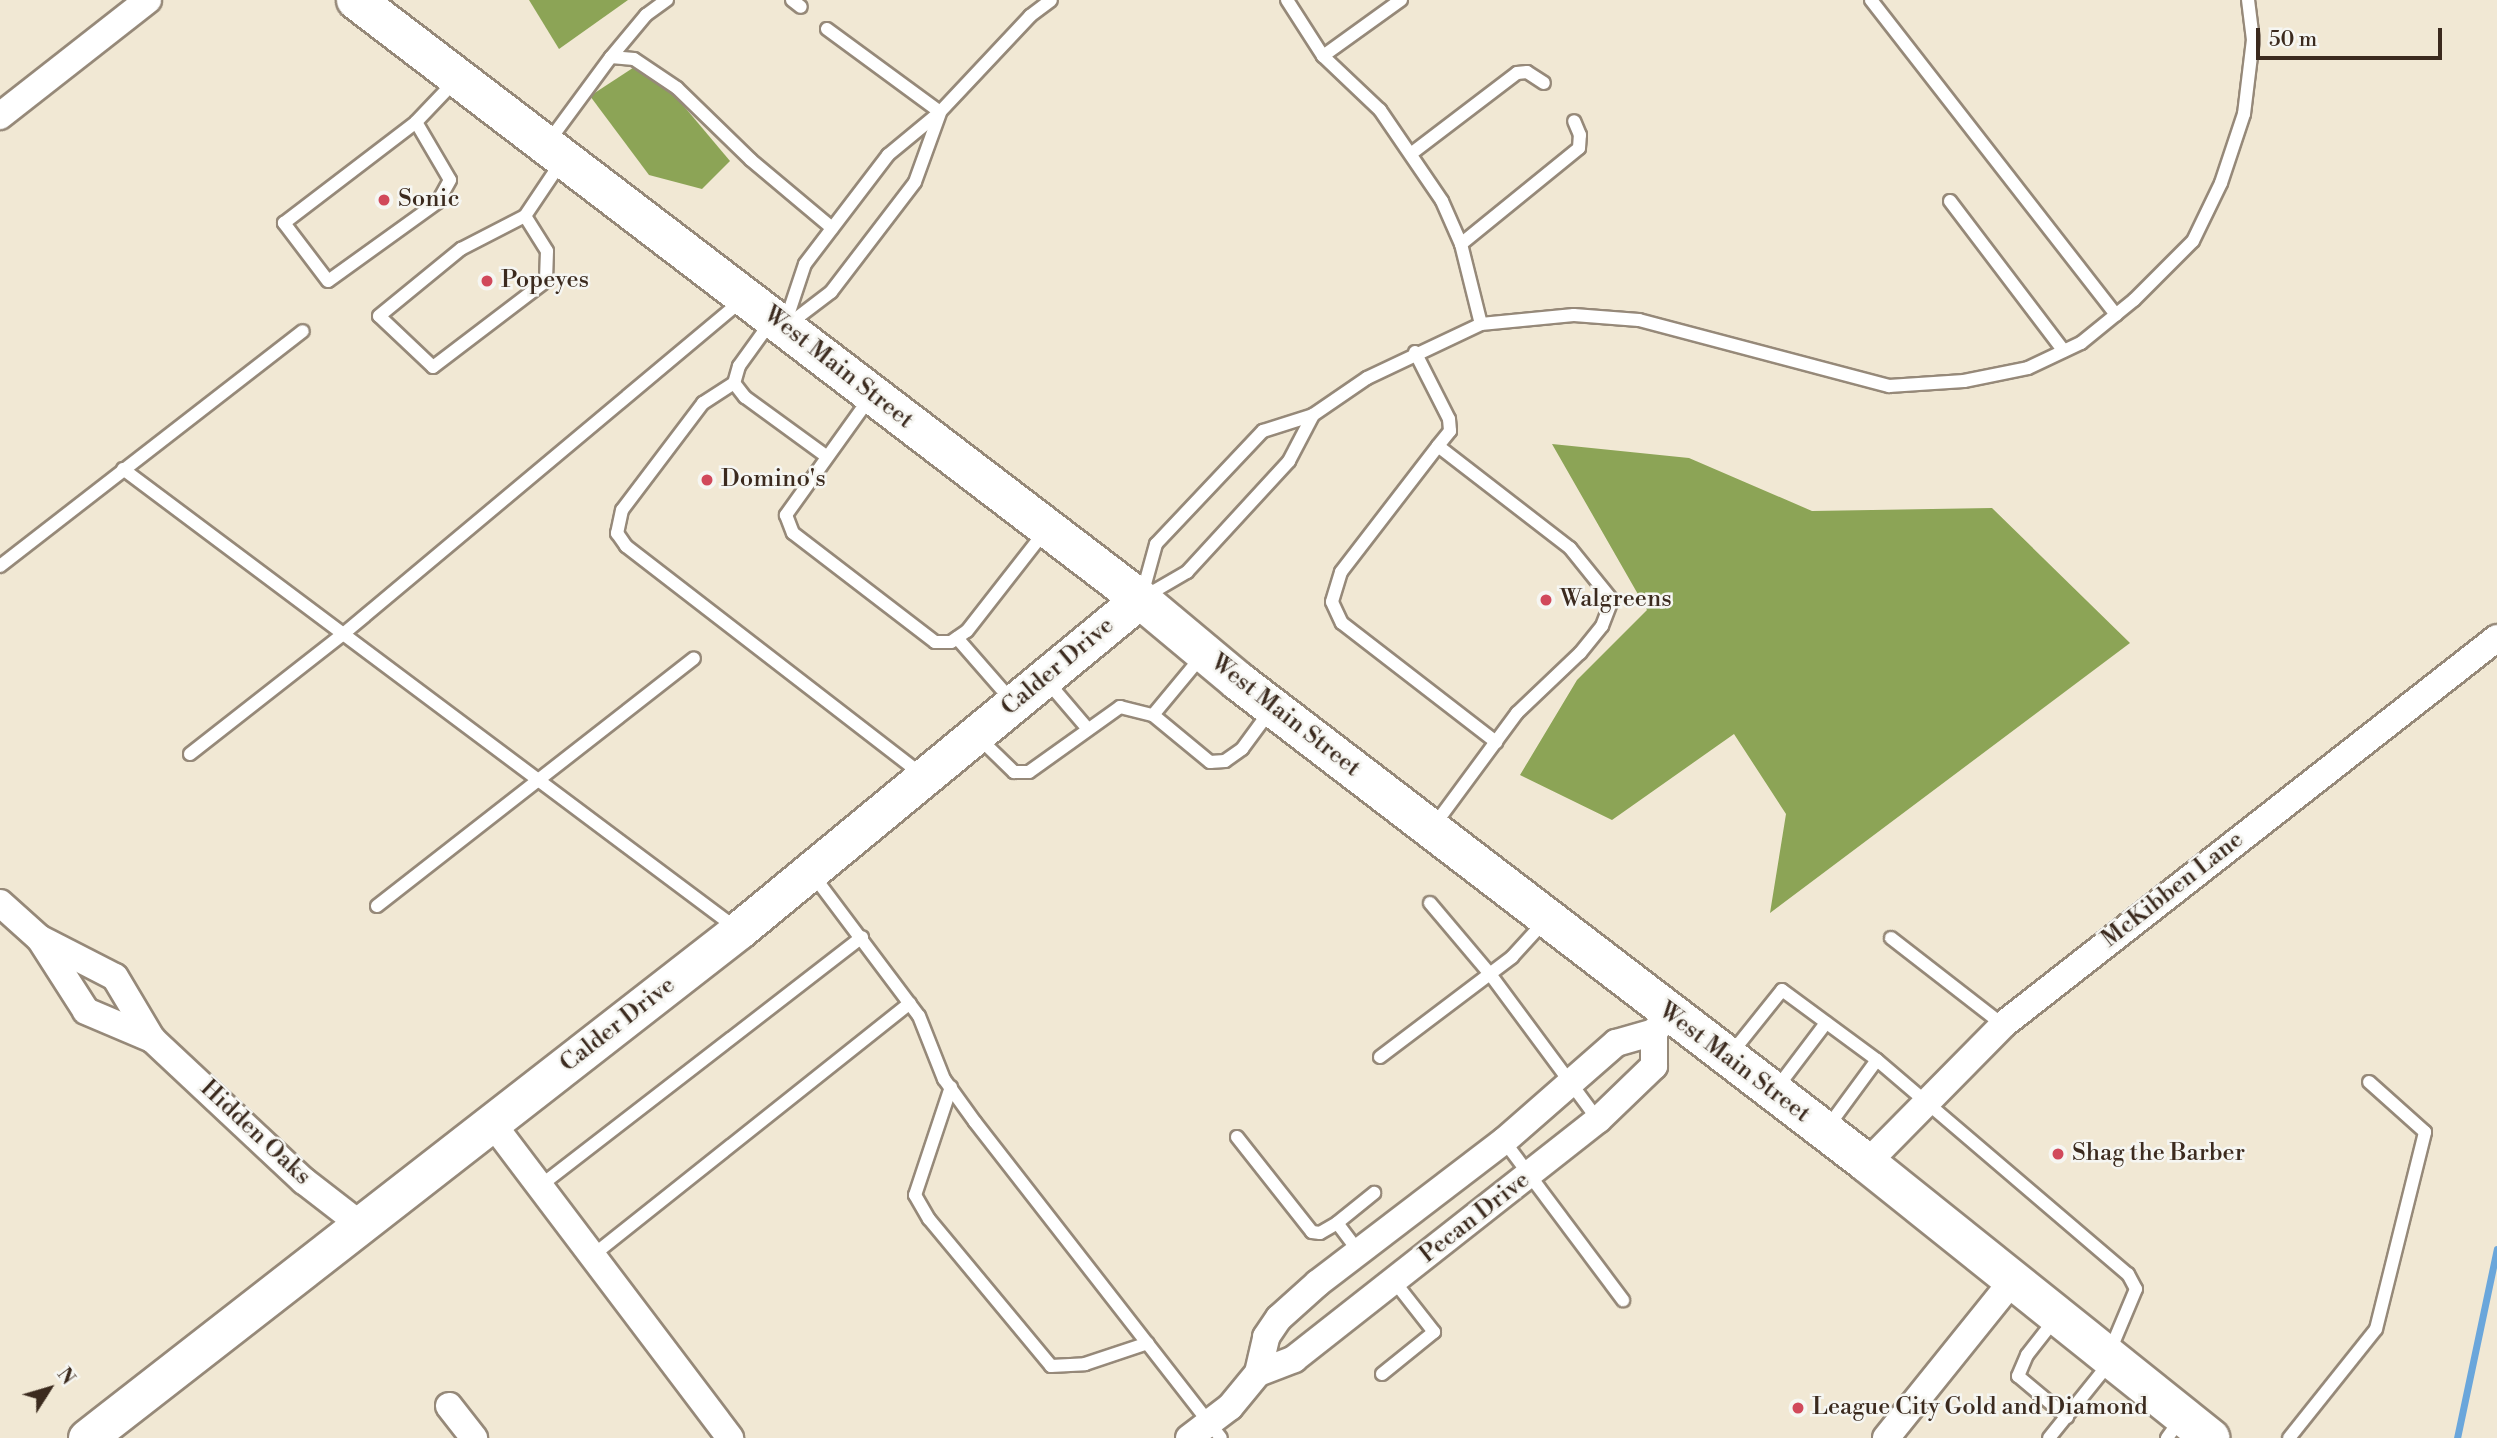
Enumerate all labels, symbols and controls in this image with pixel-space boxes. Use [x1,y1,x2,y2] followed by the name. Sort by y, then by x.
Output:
[2259,14,2444,58] scale bar
[2269,27,2317,53] text: 50 m
[398,186,460,214] place label: Sonic
[376,192,392,208] marker: Sonic
[501,267,589,295] place label: Popeyes
[479,273,495,289] marker: Popeyes
[757,301,919,435] street label: West Main Street
[721,466,826,494] place label: Domino's
[699,472,715,488] marker: Domino's
[1560,586,1672,614] place label: Walgreens
[1538,592,1554,608] marker: Walgreens
[996,612,1120,722] street label: Calder Drive
[1204,649,1366,783] street label: West Main Street
[2096,826,2250,954] street label: McKibben Lane
[555,971,681,1079] street label: Calder Drive
[1653,997,1815,1129] street label: West Main Street
[194,1074,316,1192] street label: Hidden Oaks
[2072,1140,2245,1168] place label: Shag the Barber
[2050,1146,2066,1162] marker: Shag the Barber
[1414,1166,1536,1270] street label: Pecan Drive
[14,1354,84,1424] north arrow
[52,1363,80,1390] text: N
[1812,1394,2148,1422] place label: League City Gold and Diamond
[1790,1400,1806,1416] marker: League City Gold and Diamond

